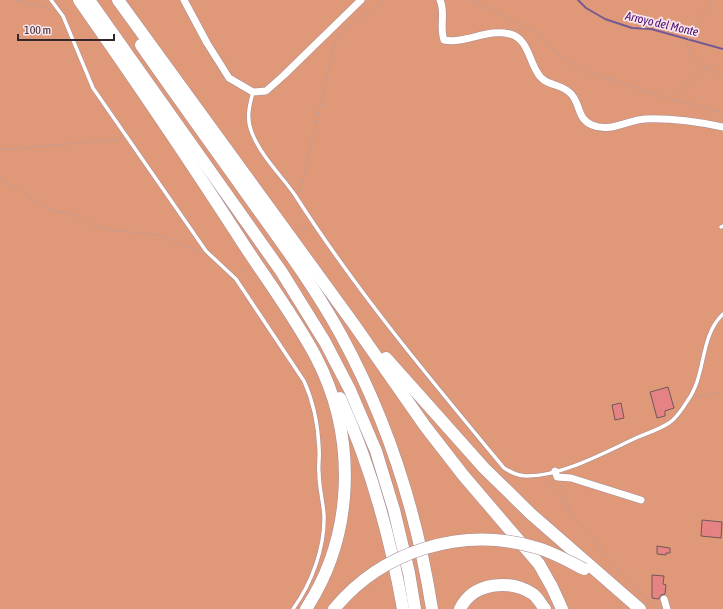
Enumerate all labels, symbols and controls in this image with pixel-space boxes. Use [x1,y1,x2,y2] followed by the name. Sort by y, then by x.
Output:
[623,9,700,39] water label: Arroyo del Monte
[18,16,114,42] scale bar
[24,23,51,37] text: 100 m

